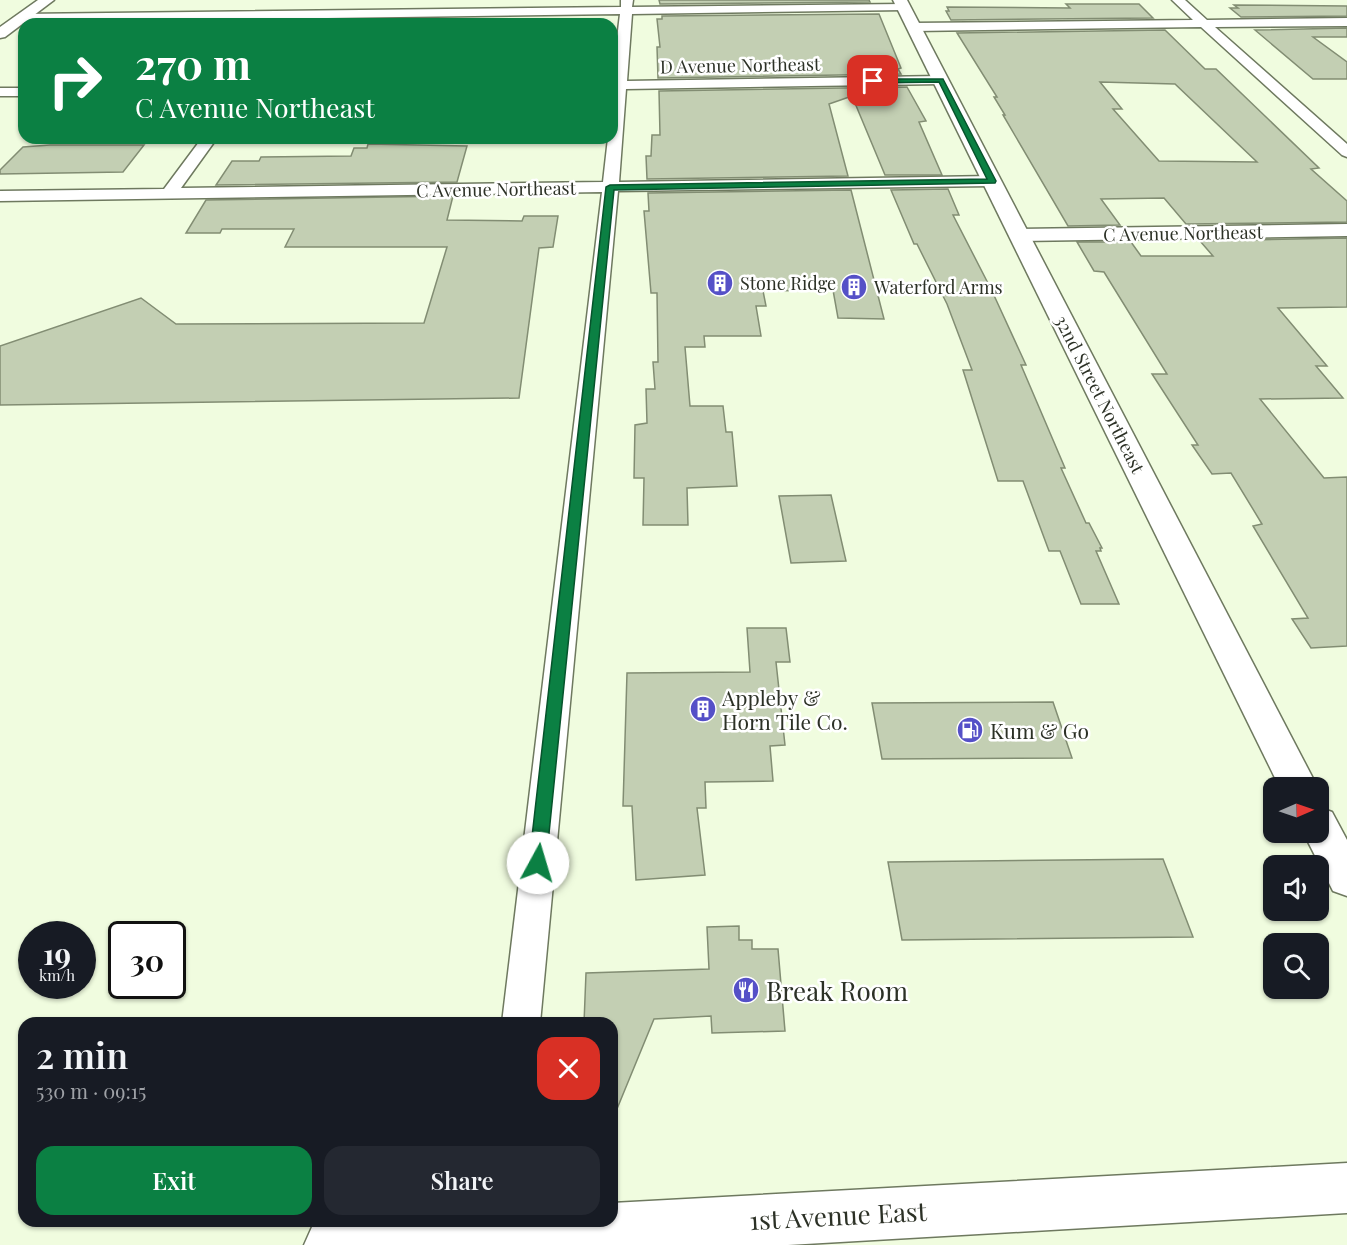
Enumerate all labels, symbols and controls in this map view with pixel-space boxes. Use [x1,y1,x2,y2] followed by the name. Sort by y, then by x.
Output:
[135,35,251,91] text: 270 m
[36,42,114,120] icon: right
[660,52,821,78] street label: D Avenue Northeast
[847,55,898,106] pin
[856,64,889,97] icon: arrive
[135,89,375,125] text: C Avenue Northeast
[416,176,577,202] street label: C Avenue Northeast
[1103,220,1264,246] street label: C Avenue Northeast
[705,268,735,298] building icon: Stone Ridge
[740,271,836,295] place label: Stone Ridge
[839,272,869,302] building icon: Waterford Arms
[873,275,1003,299] place label: Waterford Arms
[1050,311,1151,478] street label: 32nd Street Northeast
[721,683,848,735] place label: Appleby & Horn Tile Co.
[688,694,718,724] building icon: Appleby & Horn Tile Co.
[955,715,985,745] fuel station icon: Kum & Go
[990,716,1089,744] place label: Kum & Go
[1263,777,1329,843] north arrow
[1263,777,1329,999] map controls
[506,831,570,895] position arrow
[1263,855,1329,921] button: sound
[108,921,186,999] speed limit sign: 30
[43,933,71,973] text: 19
[1263,933,1329,999] button: search
[39,965,75,985] text: km/h
[766,973,908,1008] place label: Break Room
[731,975,761,1005] restaurant icon: Break Room
[36,1030,128,1078] text: 2 min
[537,1037,600,1100] button: close
[36,1077,146,1104] text: 530 m · 09:15
[36,1146,312,1215] button: Exit
[324,1146,600,1215] button: Share
[748,1193,928,1237] street label: 1st Avenue East

